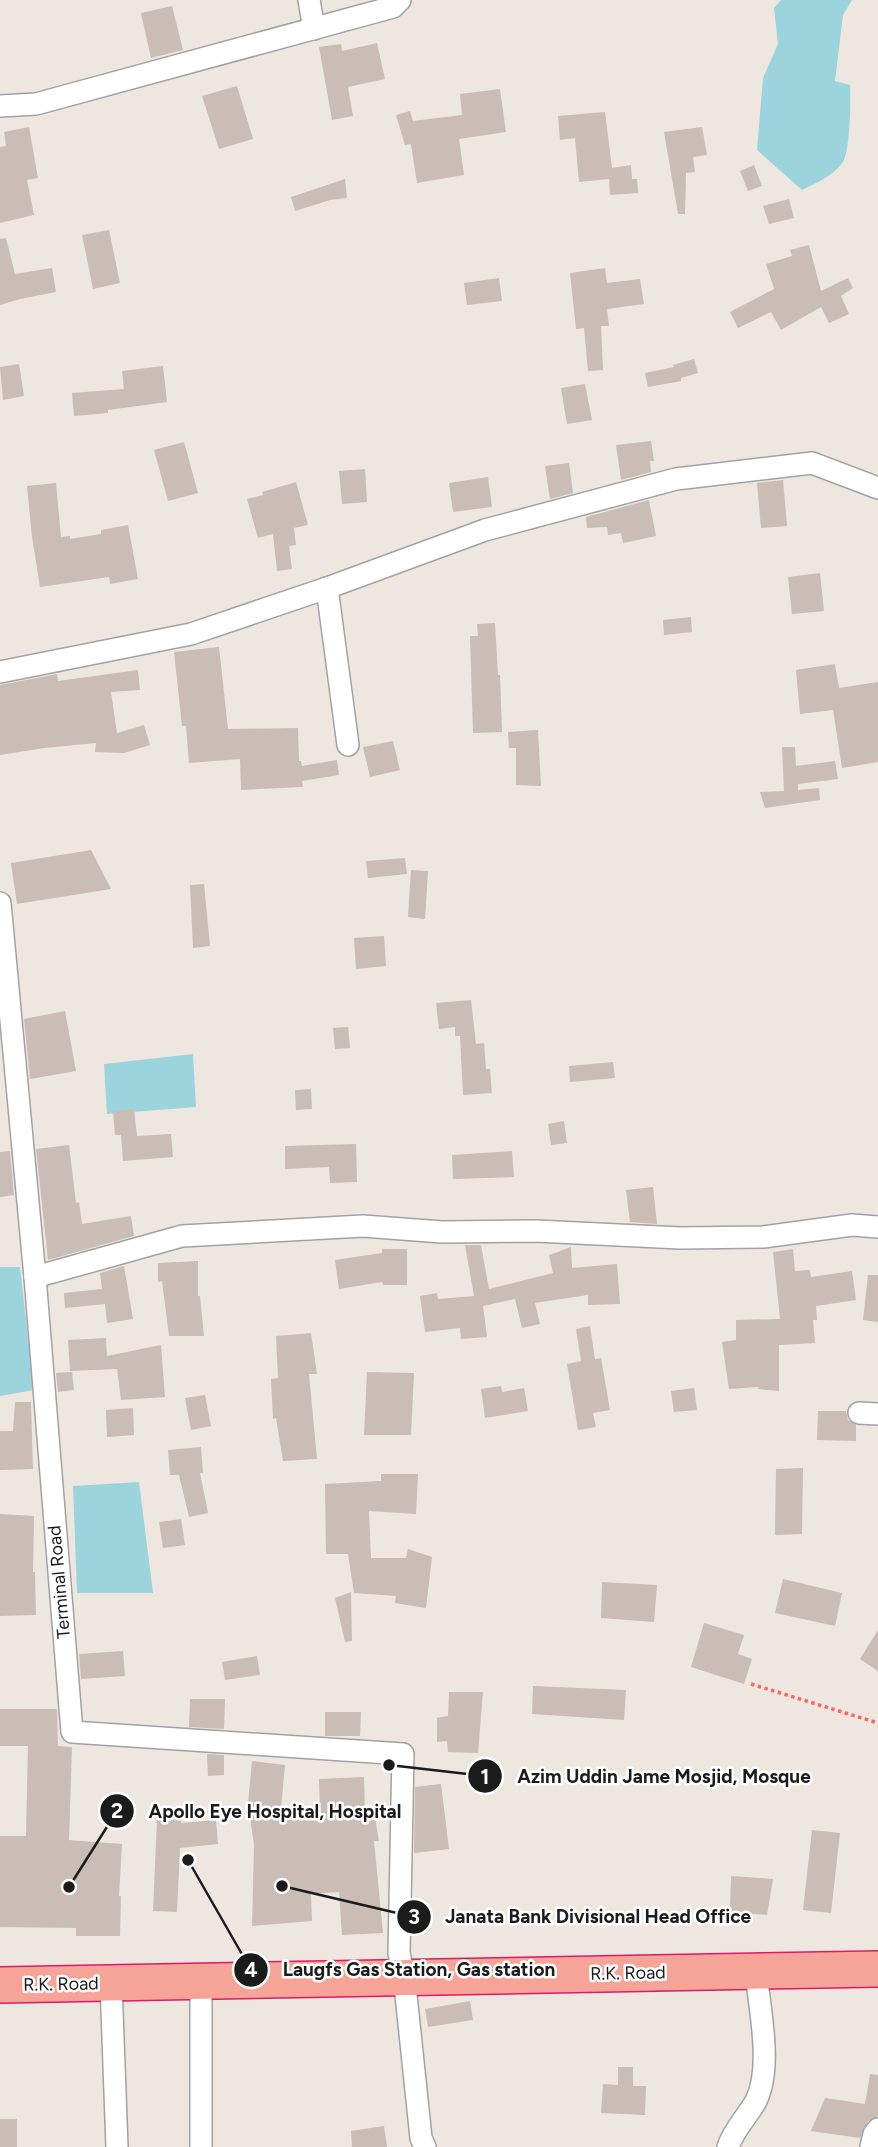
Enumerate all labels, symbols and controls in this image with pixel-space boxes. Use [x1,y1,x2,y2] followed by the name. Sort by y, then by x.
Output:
[43,1525,75,1639] street label: Terminal Road
[468,1756,824,1796] callout: Azim Uddin Jame Mosjid, Mosque
[481,1764,489,1789] text: 1
[517,1765,811,1788] text: Azim Uddin Jame Mosjid, Mosque
[100,1791,416,1831] callout: Apollo Eye Hospital, Hospital
[111,1798,123,1823] text: 2
[149,1800,401,1823] text: Apollo Eye Hospital, Hospital
[396,1897,766,1937] callout: Janata Bank Divisional Head Office
[408,1904,420,1929] text: 3
[445,1905,752,1928] text: Janata Bank Divisional Head Office
[233,1950,569,1990] callout: Laugfs Gas Station, Gas station
[244,1957,258,1982] text: 4
[283,1958,555,1981] text: Laugfs Gas Station, Gas station
[590,1961,666,1985] street label: R.K. Road
[23,1972,99,1996] street label: R.K. Road

